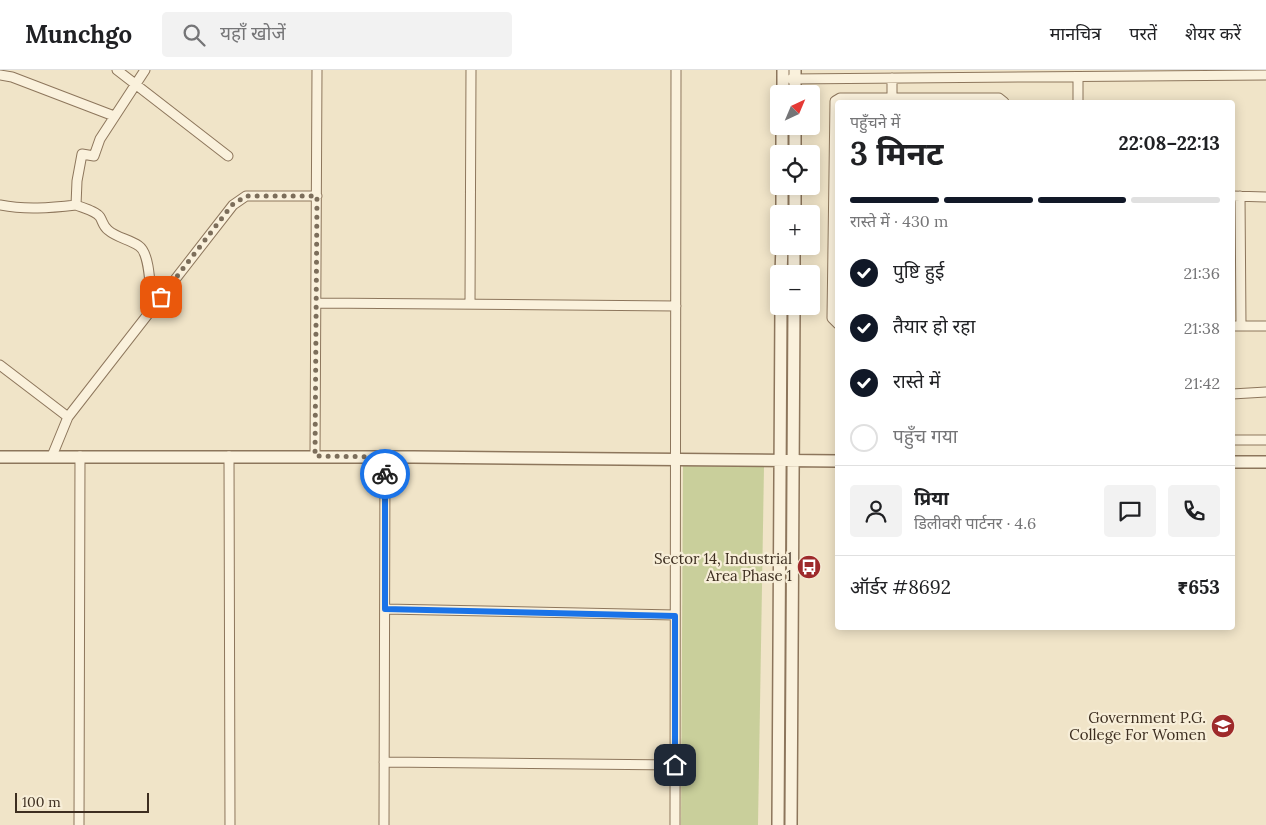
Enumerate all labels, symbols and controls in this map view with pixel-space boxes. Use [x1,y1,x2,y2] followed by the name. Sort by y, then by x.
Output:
[162,12,512,57] search box
[25,19,132,50] text: Munchgo
[180,21,208,49] icon: search
[220,21,286,45] text: यहाँ खोजें
[1050,22,1101,45] text: मानचित्र
[1129,22,1157,45] text: परतें
[1185,22,1241,45] text: शेयर करें
[770,85,820,135] north arrow
[770,85,820,315] map controls
[850,112,900,132] text: पहुँचने में
[1119,131,1220,155] text: 22:08–22:13
[850,133,944,174] text: 3 मिनट
[770,145,820,195] button: locate
[770,205,820,255] button: +
[850,211,948,231] text: रास्ते में · 430 m
[850,259,878,287] icon: check
[893,259,944,283] text: पुष्टि हुई
[1183,263,1220,283] text: 21:36
[770,265,820,315] button: −
[140,276,182,318] pin
[147,283,175,311] icon: bag
[850,314,878,342] icon: check
[893,314,975,338] text: तैयार हो रहा
[1184,318,1220,338] text: 21:38
[850,369,878,397] icon: check
[893,369,940,393] text: रास्ते में
[1184,373,1220,393] text: 21:42
[893,424,958,448] text: पहुँच गया
[360,449,410,499] courier
[371,460,399,488] icon: bike
[850,485,902,537] button: person
[1104,485,1156,537] button: chat
[1168,485,1220,537] button: phone
[914,486,949,510] text: प्रिया
[914,513,1036,533] text: डिलीवरी पार्टनर · 4.6
[654,549,792,585] place label: Sector 14, Industrial Area Phase 1
[796,554,822,580] bus stop icon: Sector 14, Industrial Area Phase 1
[850,575,951,599] text: ऑर्डर #8692
[1177,575,1220,599] text: ₹653
[1069,708,1206,744] place label: Government P.G. College For Women
[1210,713,1236,739] school or university icon: Government P.G. College For Women
[654,744,696,786] pin
[661,751,689,779] icon: home
[15,790,149,813] scale bar
[22,793,61,811] text: 100 m

